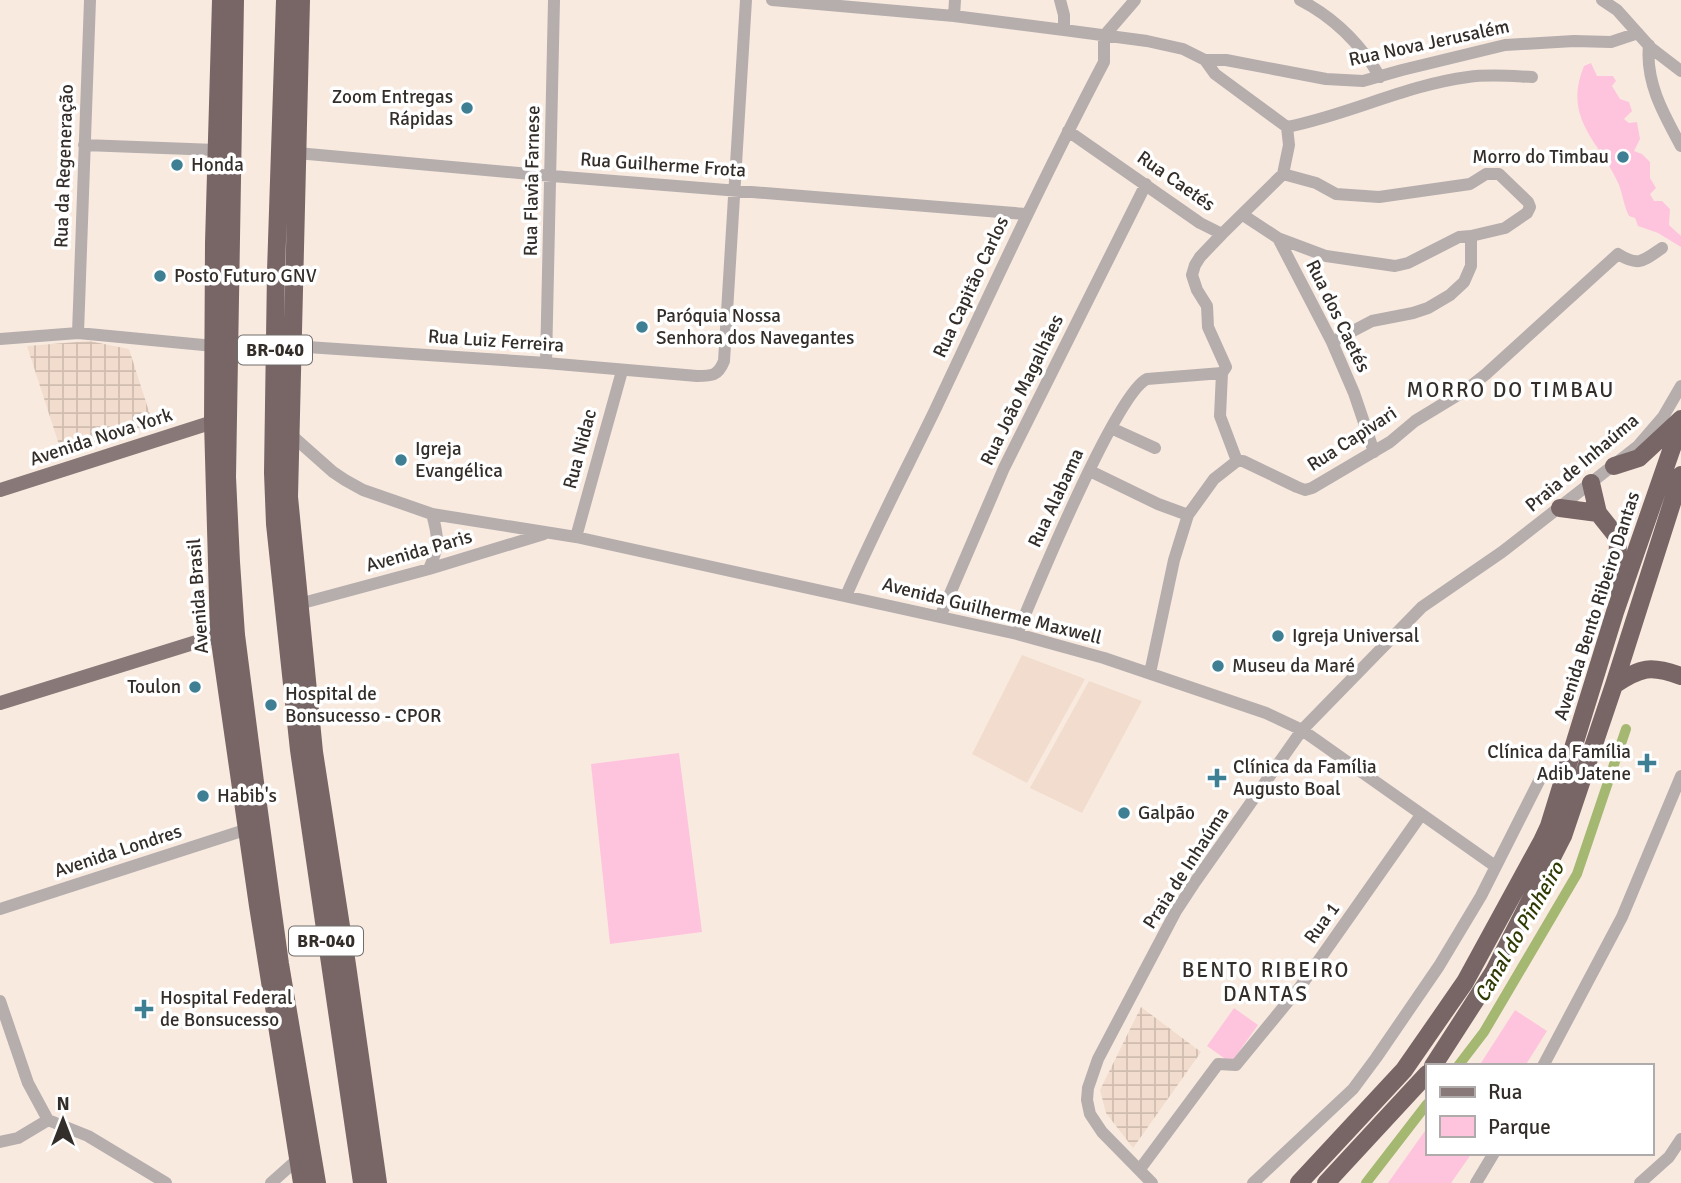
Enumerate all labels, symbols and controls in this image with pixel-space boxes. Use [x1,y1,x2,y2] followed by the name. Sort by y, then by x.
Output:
[1346,14,1512,72] street label: Rua Nova Jerusalém
[49,84,79,248] street label: Rua da Regeneração
[332,85,453,131] place label: Zoom Entregas Rápidas
[459,100,475,116] marker: Zoom Entregas Rápidas
[519,105,545,257] street label: Rua Flavia Farnese
[1132,145,1220,217] street label: Rua Caetés
[1472,145,1609,169] place label: Morro do Timbau
[579,147,747,183] street label: Rua Guilherme Frota
[1615,149,1631,165] marker: Morro do Timbau
[191,153,244,177] place label: Honda
[169,157,185,173] marker: Honda
[928,213,1014,361] street label: Rua Capitão Carlos
[1300,256,1376,376] street label: Rua dos Caetés
[174,264,317,288] place label: Posto Futuro GNV
[152,268,168,284] marker: Posto Futuro GNV
[656,304,854,350] place label: Paróquia Nossa Senhora dos Navegantes
[975,311,1069,469] street label: Rua João Magalhães
[634,319,650,335] marker: Paróquia Nossa Senhora dos Navegantes
[427,324,565,358] street label: Rua Luiz Ferreira
[238,336,312,364] road number: BR-040
[1407,377,1615,403] district label: MORRO DO TIMBAU
[1303,401,1401,477] street label: Rua Capivari
[27,402,176,471] street label: Avenida Nova York
[558,406,602,492] street label: Rua Nidac
[1520,409,1644,517] street label: Praia de Inhaúma
[415,437,503,483] place label: Igreja Evangélica
[1023,445,1089,551] street label: Rua Alabama
[393,452,409,468] marker: Igreja Evangélica
[1549,489,1645,723] street label: Avenida Bento Ribeiro Dantas
[363,524,475,578] street label: Avenida Paris
[182,538,214,654] street label: Avenida Brasil
[880,572,1104,650] street label: Avenida Guilherme Maxwell
[1292,624,1419,648] place label: Igreja Universal
[1270,628,1286,644] marker: Igreja Universal
[1232,654,1355,678] place label: Museu da Maré
[1210,658,1226,674] marker: Museu da Maré
[127,675,181,699] place label: Toulon
[187,679,203,695] marker: Toulon
[285,682,441,728] place label: Hospital de Bonsucesso - CPOR
[263,697,279,713] marker: Hospital de Bonsucesso - CPOR
[1487,740,1631,786] place label: Clínica da Família Adib Jatene
[1637,753,1657,773] marker: Clínica da Família Adib Jatene
[1233,755,1377,801] place label: Clínica da Família Augusto Boal
[1207,768,1227,788] marker: Clínica da Família Augusto Boal
[217,784,277,808] place label: Habib's
[195,788,211,804] marker: Habib's
[1138,801,1195,825] place label: Galpão
[1138,802,1234,934] street label: Praia de Inhaúma
[1116,805,1132,821] marker: Galpão
[51,819,185,883] street label: Avenida Londres
[1468,856,1570,1007] water label: Canal do Pinheiro
[1299,898,1345,948] street label: Rua 1
[289,926,363,956] road number: BR-040
[1182,957,1350,1007] district label: BENTO RIBEIRO DANTAS
[160,986,293,1032] place label: Hospital Federal de Bonsucesso
[134,999,154,1019] marker: Hospital Federal de Bonsucesso
[1426,1064,1653,1155] legend
[1488,1079,1522,1105] text: Rua
[28,1085,98,1155] north arrow
[56,1092,70,1116] text: N
[1488,1114,1551,1140] text: Parque

